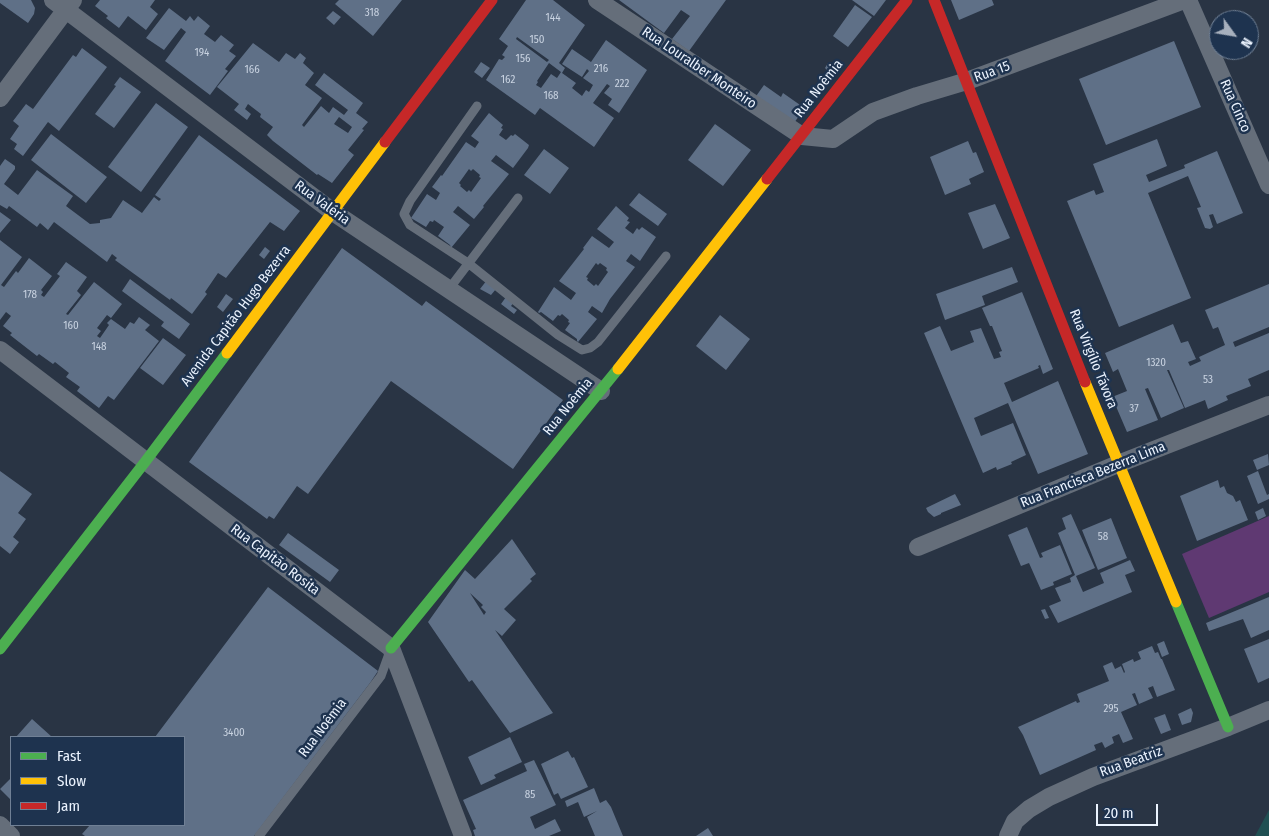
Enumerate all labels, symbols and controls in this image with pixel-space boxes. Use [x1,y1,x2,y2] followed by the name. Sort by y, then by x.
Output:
[365,6,379,20] house number: 318
[1209,10,1259,60] north arrow
[546,11,560,25] house number: 144
[639,23,759,113] street label: Rua Louralber Monteiro
[529,33,545,47] house number: 150
[1237,35,1256,51] text: N
[195,46,209,60] house number: 194
[516,52,530,66] house number: 156
[791,57,847,121] street label: Rua Noêmia
[972,58,1012,86] street label: Rua 15
[594,62,608,76] house number: 216
[244,63,260,77] house number: 166
[501,73,515,87] house number: 162
[615,77,629,91] house number: 222
[1216,77,1254,135] street label: Rua Cinco
[543,89,559,103] house number: 168
[291,177,353,229] street label: Rua Valéria
[178,242,294,390] street label: Avenida Capitão Hugo Bezerra
[23,288,37,302] house number: 178
[1065,307,1121,411] street label: Rua Virgílio Távora
[63,319,79,333] house number: 160
[91,340,107,354] house number: 148
[1146,356,1166,370] house number: 1320
[1203,373,1213,387] house number: 53
[540,375,596,439] street label: Rua Noêmia
[1129,402,1139,416] house number: 37
[1018,438,1168,512] street label: Rua Francisca Bezerra Lima
[227,521,323,599] street label: Rua Capitão Rosita
[1098,530,1108,544] house number: 58
[296,695,350,761] street label: Rua Noêmia
[1103,702,1119,716] house number: 295
[223,726,245,740] house number: 3400
[10,736,185,826] legend
[1098,743,1164,781] street label: Rua Beatriz
[57,747,81,765] text: Fast
[57,772,86,790] text: Slow
[525,788,535,802] house number: 85
[1099,794,1162,826] scale bar
[57,797,80,815] text: Jam
[1104,804,1134,822] text: 20 m

